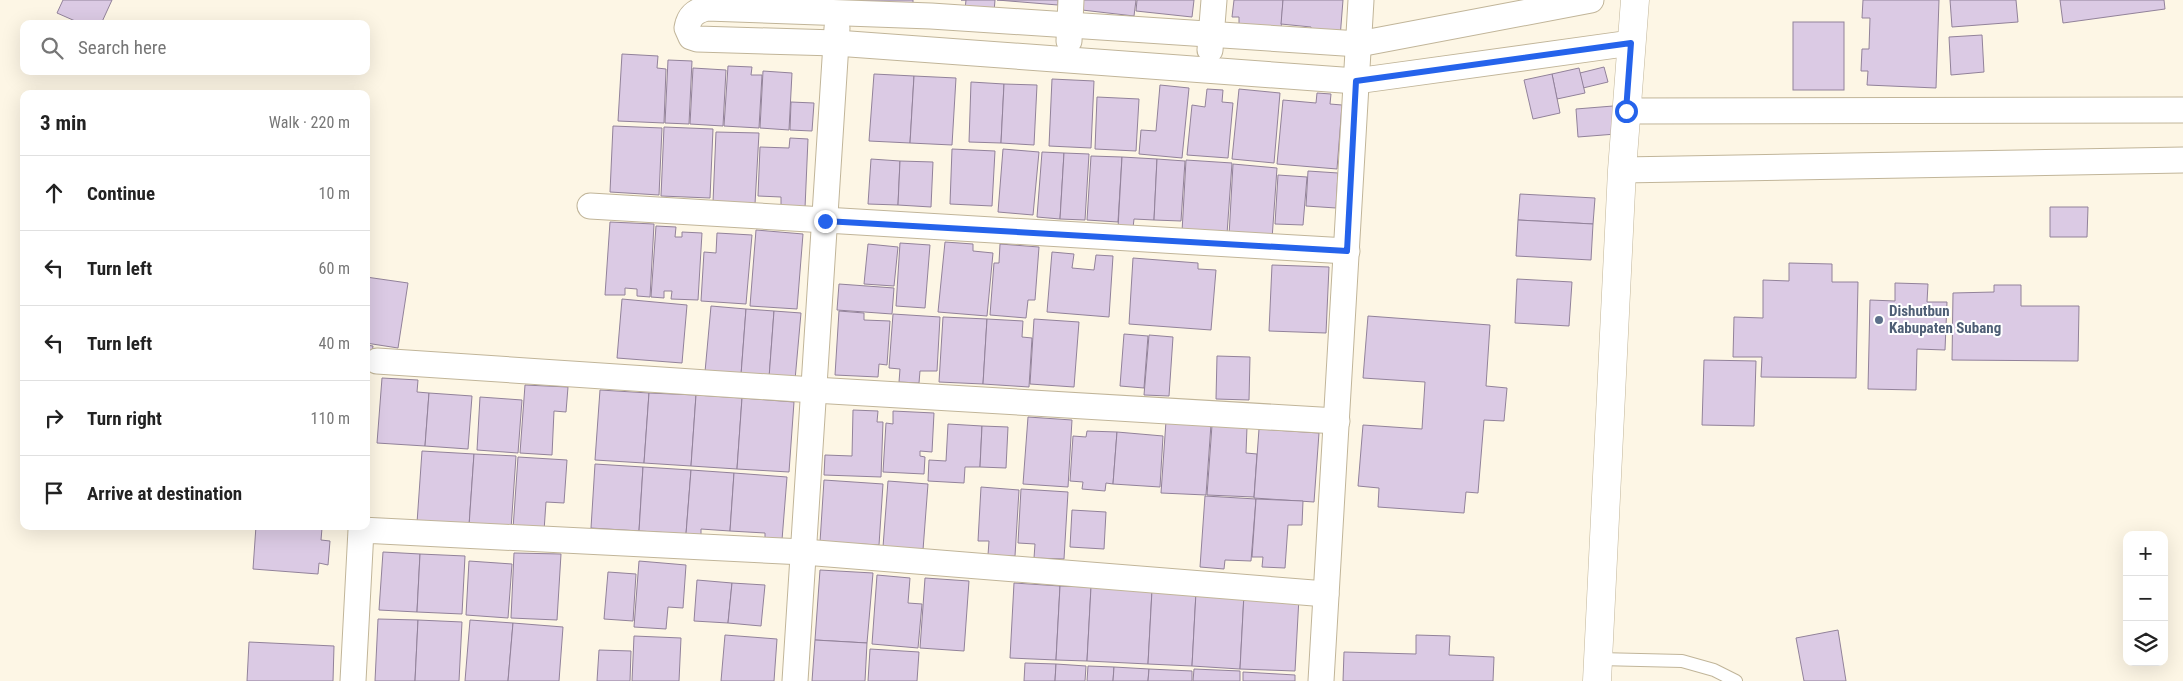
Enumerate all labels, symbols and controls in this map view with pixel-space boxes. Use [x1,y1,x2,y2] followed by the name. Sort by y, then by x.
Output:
[20,20,370,75] search box
[38,34,66,62] icon: search
[78,36,166,59] text: Search here
[1615,100,1638,123] route start
[40,111,87,135] text: 3 min
[269,113,350,132] text: Walk · 220 m
[40,179,68,207] icon: ahead
[87,182,155,205] text: Continue
[318,184,350,203] text: 10 m
[814,210,837,233] route end
[40,254,68,282] icon: left
[87,257,152,280] text: Turn left
[318,259,350,278] text: 60 m
[1889,302,2001,337] place label: Dishutbun Kabupaten Subang
[1873,314,1885,326] marker: Dishutbun Kabupaten Subang
[40,329,68,357] icon: left
[87,332,152,355] text: Turn left
[318,334,350,353] text: 40 m
[40,404,68,432] icon: right
[87,407,162,430] text: Turn right
[311,409,350,428] text: 110 m
[40,479,68,507] icon: arrive
[87,482,242,505] text: Arrive at destination
[2123,531,2168,666] map controls
[2123,531,2168,576] button: +
[2123,576,2168,621] button: −
[2123,621,2168,666] button: layers

